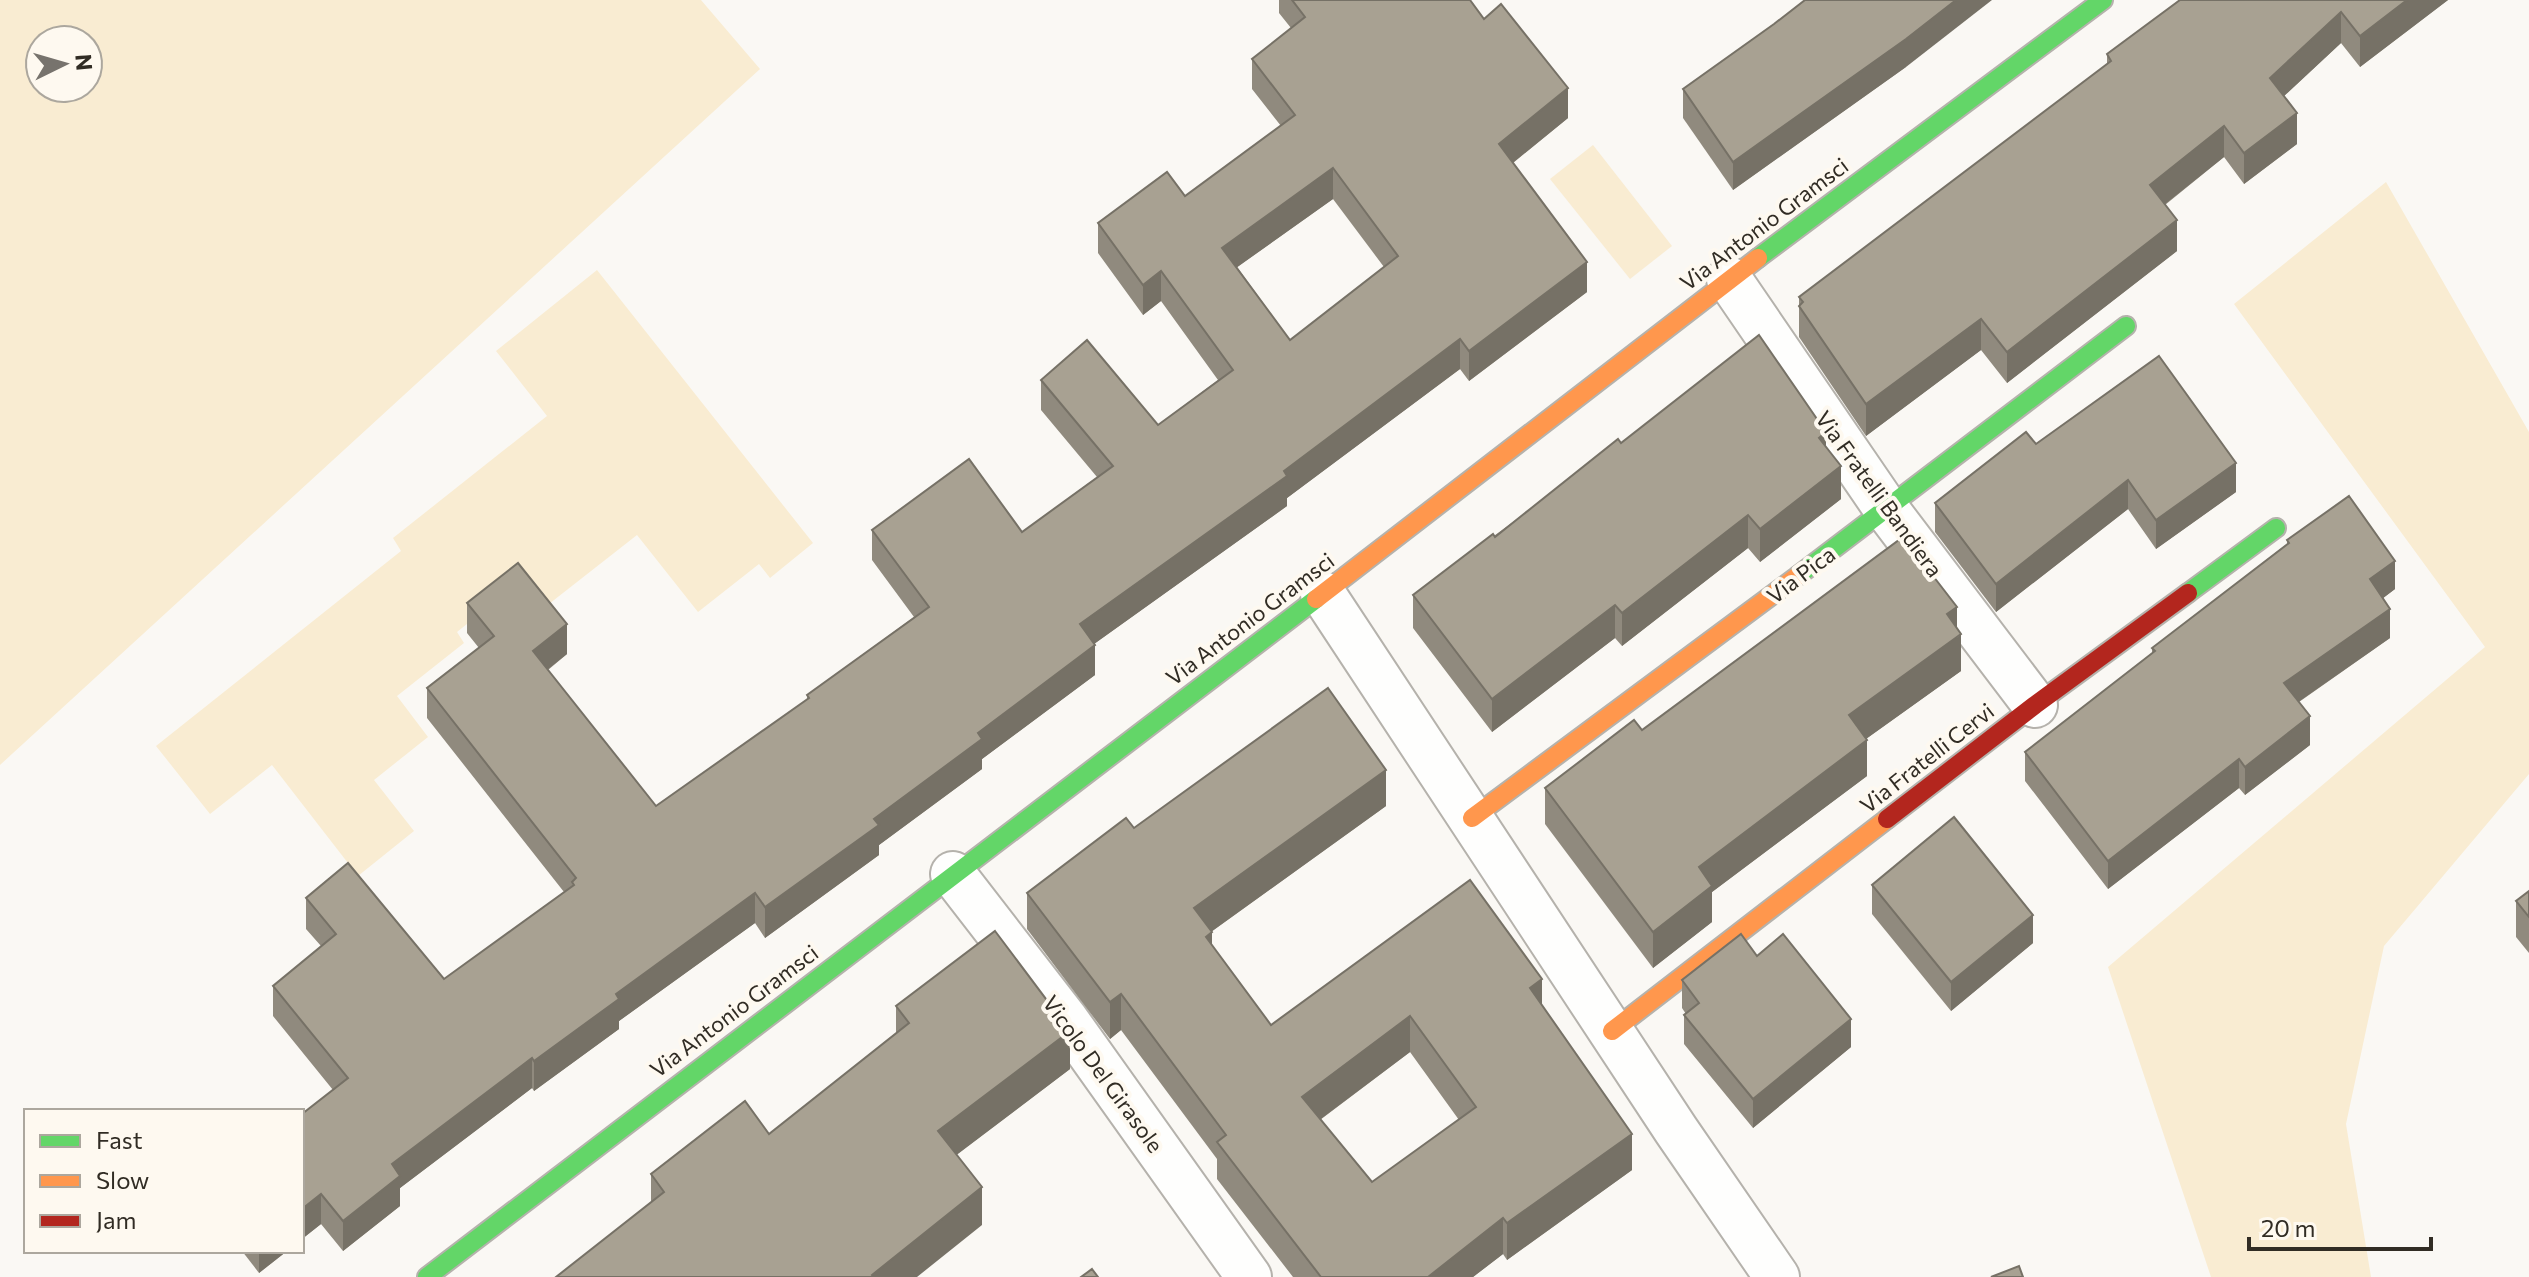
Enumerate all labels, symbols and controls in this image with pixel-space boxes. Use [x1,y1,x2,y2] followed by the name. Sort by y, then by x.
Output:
[24,24,104,104] north arrow
[70,53,99,72] text: N
[1674,151,1853,296] street label: Via Antonio Gramsci
[1810,405,1949,582] street label: Via Fratelli Bandiera
[1761,540,1840,609] street label: Via Pica
[1160,546,1339,691] street label: Via Antonio Gramsci
[1854,697,1999,818] street label: Via Fratelli Cervi
[644,938,823,1083] street label: Via Antonio Gramsci
[1037,990,1169,1158] street label: Vicolo Del Girasole
[24,1109,304,1253] legend
[96,1125,143,1154] text: Fast
[96,1165,149,1194] text: Slow
[2249,1201,2431,1251] scale bar
[96,1205,136,1234] text: Jam
[2261,1213,2315,1242] text: 20 m

